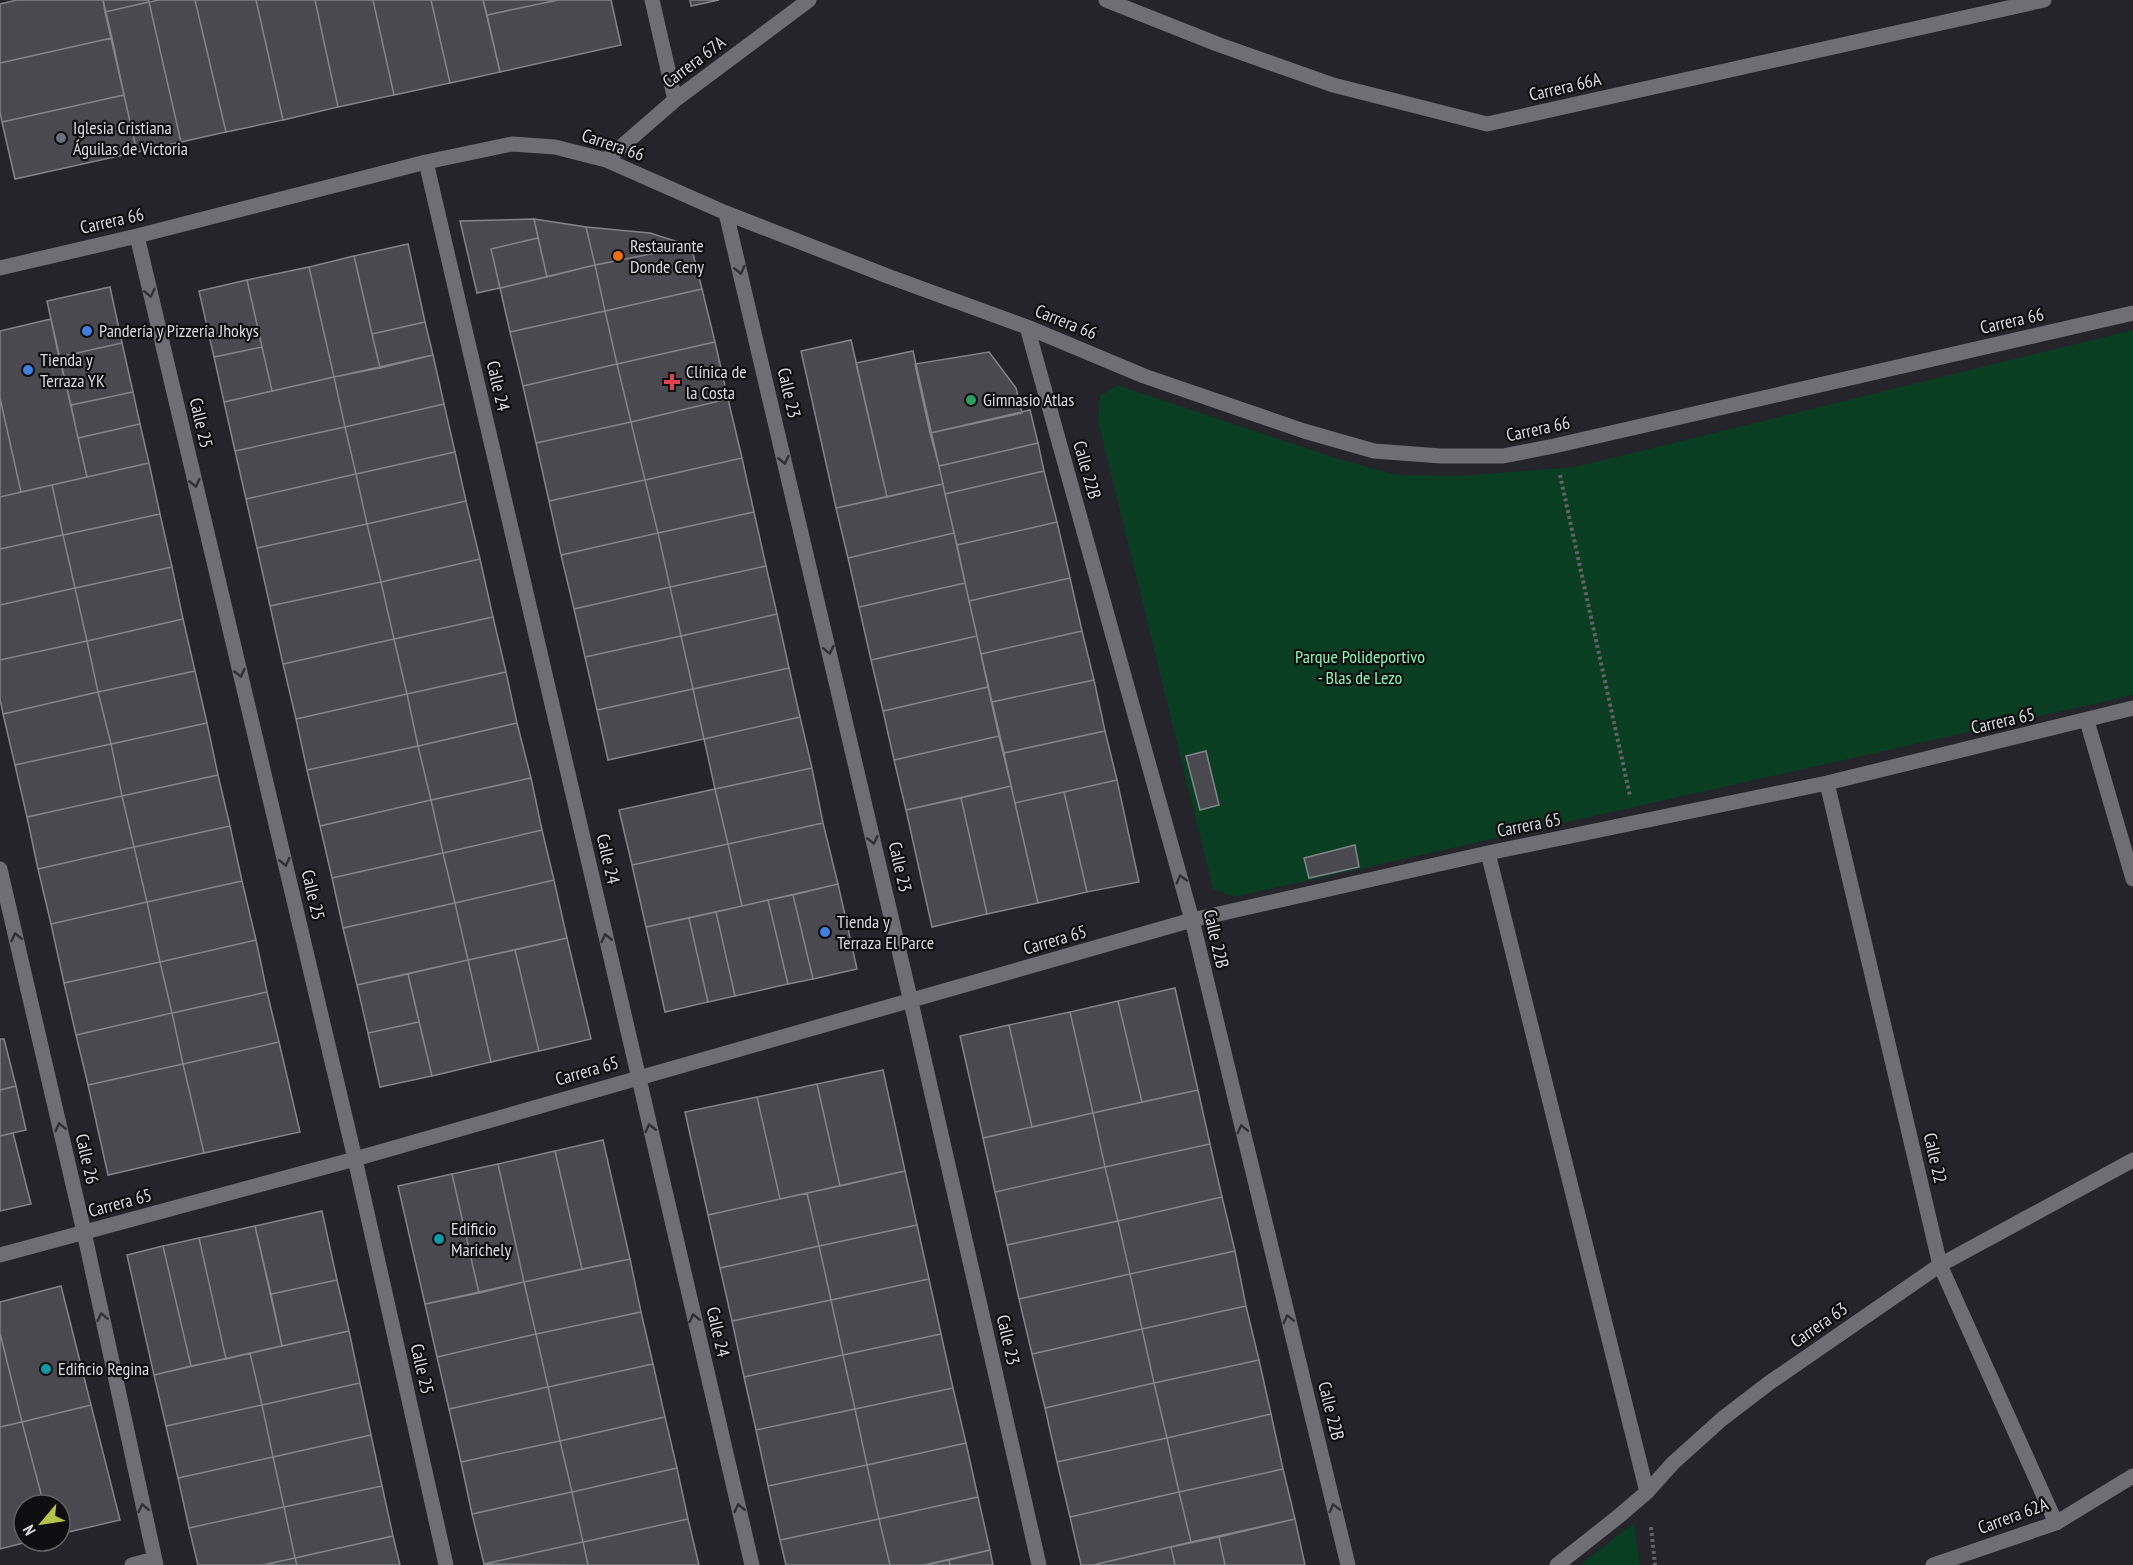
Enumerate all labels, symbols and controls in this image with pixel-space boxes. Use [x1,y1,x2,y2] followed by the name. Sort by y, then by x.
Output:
[658,30,730,93] street label: Carrera 67A
[1527,67,1604,106] street label: Carrera 66A
[73,116,188,160] place label: Iglesia Cristiana Águilas de Victoria
[579,123,647,166] street label: Carrera 66
[54,131,68,145] marker: Iglesia Cristiana Águilas de Victoria
[78,202,146,239] street label: Carrera 66
[630,234,704,278] place label: Restaurante Donde Ceny
[611,249,625,263] marker: Restaurante Donde Ceny
[732,265,745,275] one-way arrow
[143,288,156,298] one-way arrow
[1032,299,1100,344] street label: Carrera 66
[1978,302,2046,339] street label: Carrera 66
[99,319,259,342] place label: Pandería y Pizzería Jhokys
[80,324,94,338] marker: Pandería y Pizzería Jhokys
[40,348,105,392] place label: Tienda y Terraza YK
[482,358,515,413] street label: Calle 24
[686,360,747,404] place label: Clínica de la Costa
[21,363,35,377] marker: Tienda y Terraza YK
[773,365,806,420] street label: Calle 23
[663,373,681,391] marker: Clínica de la Costa
[983,388,1074,411] place label: Gimnasio Atlas
[964,393,978,407] marker: Gimnasio Atlas
[185,395,218,450] street label: Calle 25
[1504,411,1572,446] street label: Carrera 66
[1068,438,1107,502] street label: Calle 22B
[777,455,790,465] one-way arrow
[188,478,201,488] one-way arrow
[821,644,834,654] one-way arrow
[1295,645,1425,689] park label: Parque Polideportivo - Blas de Lezo
[233,667,246,677] one-way arrow
[1969,702,2037,739] street label: Carrera 65
[1495,807,1563,842] street label: Carrera 65
[592,831,625,886] street label: Calle 24
[866,834,879,844] one-way arrow
[884,839,917,894] street label: Calle 23
[278,857,291,867] one-way arrow
[297,867,330,922] street label: Calle 25
[1175,874,1188,884] one-way arrow
[1199,907,1234,970] street label: Calle 22B
[837,910,934,954] place label: Tienda y Terraza El Parce
[1021,920,1089,959] street label: Carrera 65
[818,925,832,939] marker: Tienda y Terraza El Parce
[10,932,23,942] one-way arrow
[601,933,614,943] one-way arrow
[553,1051,621,1090] street label: Carrera 65
[54,1122,67,1132] one-way arrow
[645,1123,658,1133] one-way arrow
[1237,1124,1250,1134] one-way arrow
[1919,1130,1952,1185] street label: Calle 22
[71,1131,104,1186] street label: Calle 26
[86,1183,154,1222] street label: Carrera 65
[451,1217,511,1261] place label: Edificio Marichely
[432,1232,446,1246] marker: Edificio Marichely
[1786,1297,1852,1353] street label: Carrera 63
[702,1304,735,1359] street label: Calle 24
[96,1312,109,1322] one-way arrow
[992,1312,1025,1367] street label: Calle 23
[689,1313,702,1323] one-way arrow
[1283,1314,1296,1324] one-way arrow
[406,1341,439,1396] street label: Calle 25
[58,1357,149,1380] place label: Edificio Regina
[39,1362,53,1376] marker: Edificio Regina
[1313,1379,1350,1443] street label: Calle 22B
[1975,1492,2052,1539] street label: Carrera 62A
[12,1493,72,1553] north arrow
[138,1503,151,1513] one-way arrow
[733,1503,746,1513] one-way arrow
[1329,1503,1342,1513] one-way arrow
[18,1522,40,1539] text: N

